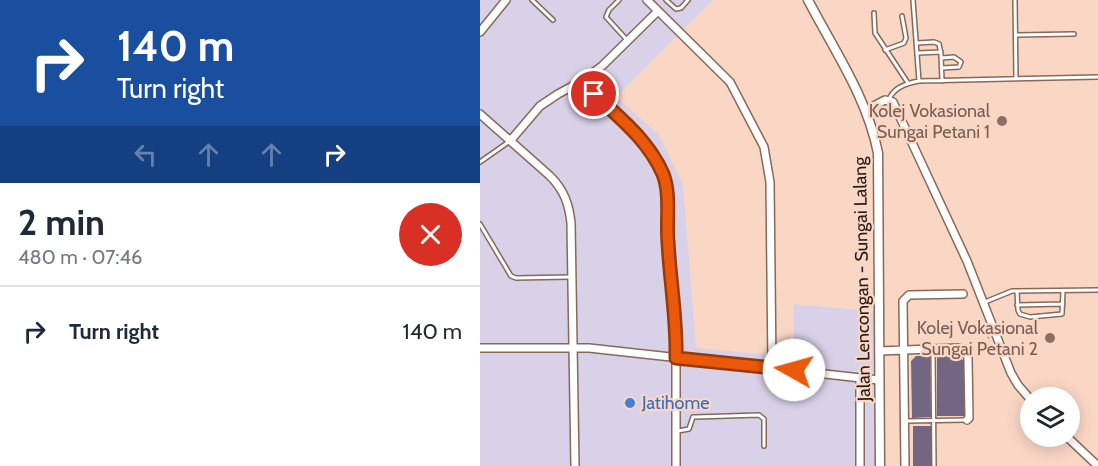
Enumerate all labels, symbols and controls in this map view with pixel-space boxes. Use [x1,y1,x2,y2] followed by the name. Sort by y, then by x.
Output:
[117,20,234,72] text: 140 m
[18,24,96,102] icon: right
[568,68,619,119] pin
[117,72,224,105] text: Turn right
[577,77,610,110] icon: arrive
[869,100,991,143] place label: Kolej Vokasional Sungai Petani 1
[995,114,1009,128] marker: Kolej Vokasional Sungai Petani 1
[129,138,162,171] icon: left
[192,138,225,171] icon: ahead
[255,138,288,171] icon: ahead
[318,138,351,171] icon: right
[849,156,875,402] street label: Jalan Lencongan - Sungai Lalang
[18,200,105,244] text: 2 min
[399,203,462,266] button: close
[18,245,142,269] text: 480 m · 07:46
[18,315,51,348] icon: right
[917,317,1039,360] place label: Kolej Vokasional Sungai Petani 2
[69,318,159,345] text: Turn right
[403,318,462,345] text: 140 m
[1043,331,1057,345] marker: Kolej Vokasional Sungai Petani 2
[762,338,826,402] position arrow
[1020,387,1080,447] map controls
[1020,387,1080,447] button: layers
[641,392,709,414] place label: Jatihome
[623,396,637,410] marker: Jatihome

